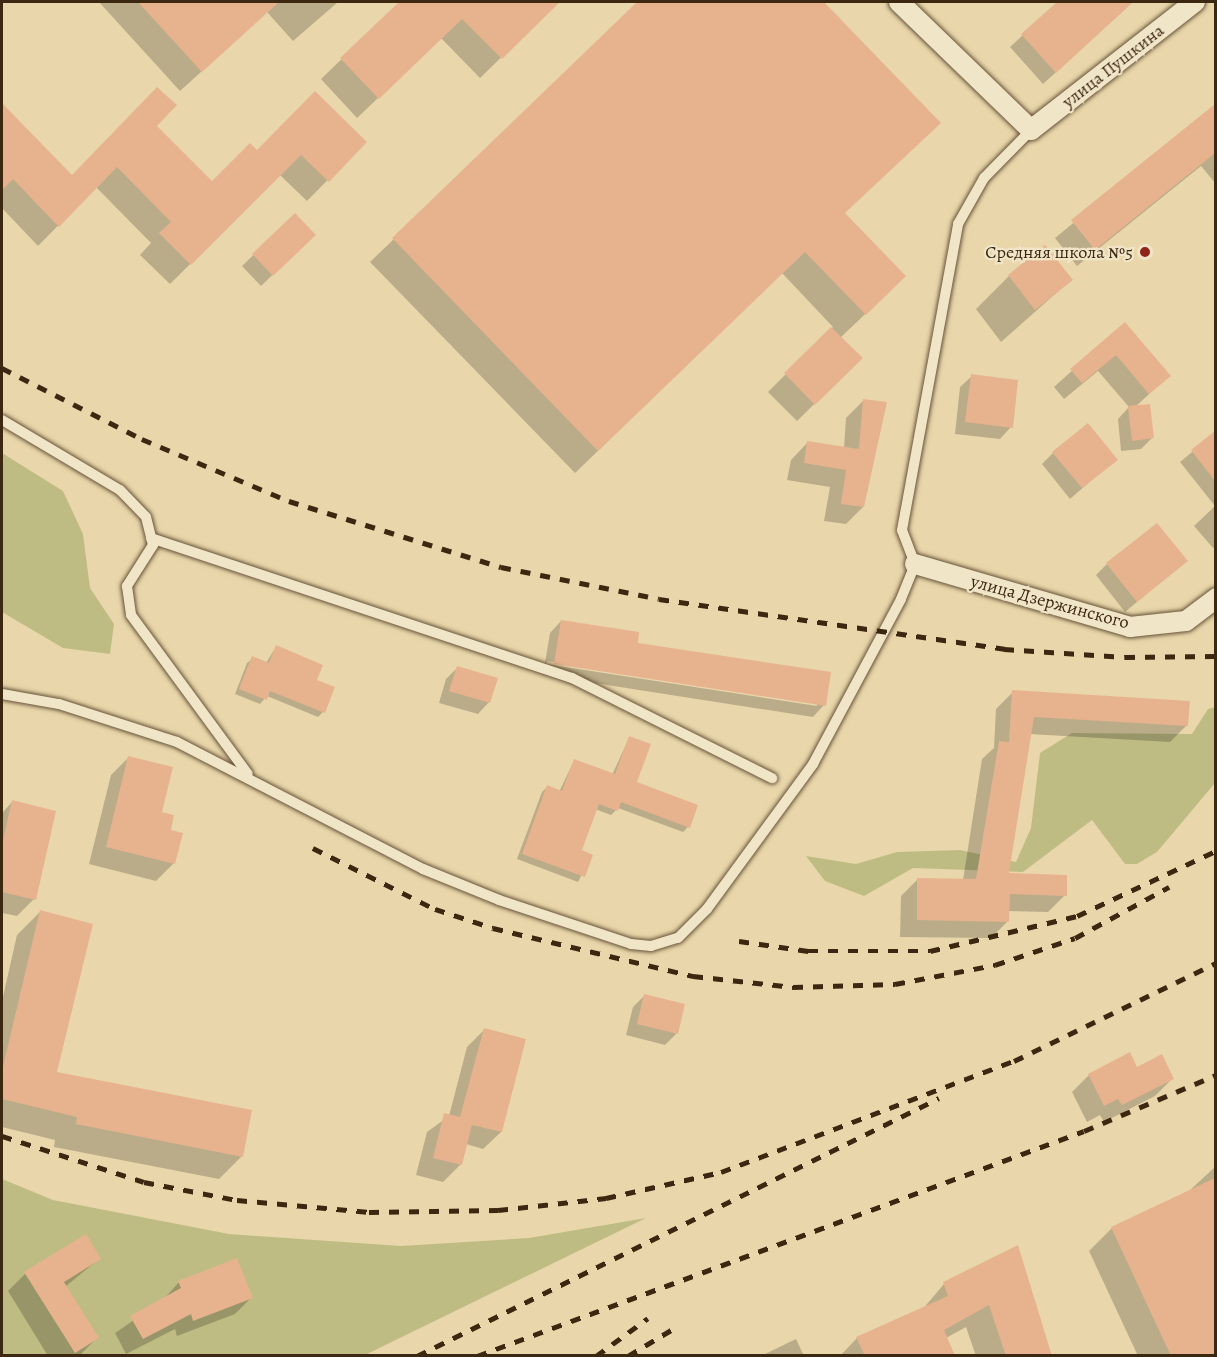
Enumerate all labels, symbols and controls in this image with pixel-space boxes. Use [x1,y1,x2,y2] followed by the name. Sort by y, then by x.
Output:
[1058,20,1168,112] street label: улица Пушкина
[985,241,1133,263] place label: Средняя школа №5
[1138,245,1152,259] marker: Средняя школа №5
[968,570,1132,634] street label: улица Дзержинского

